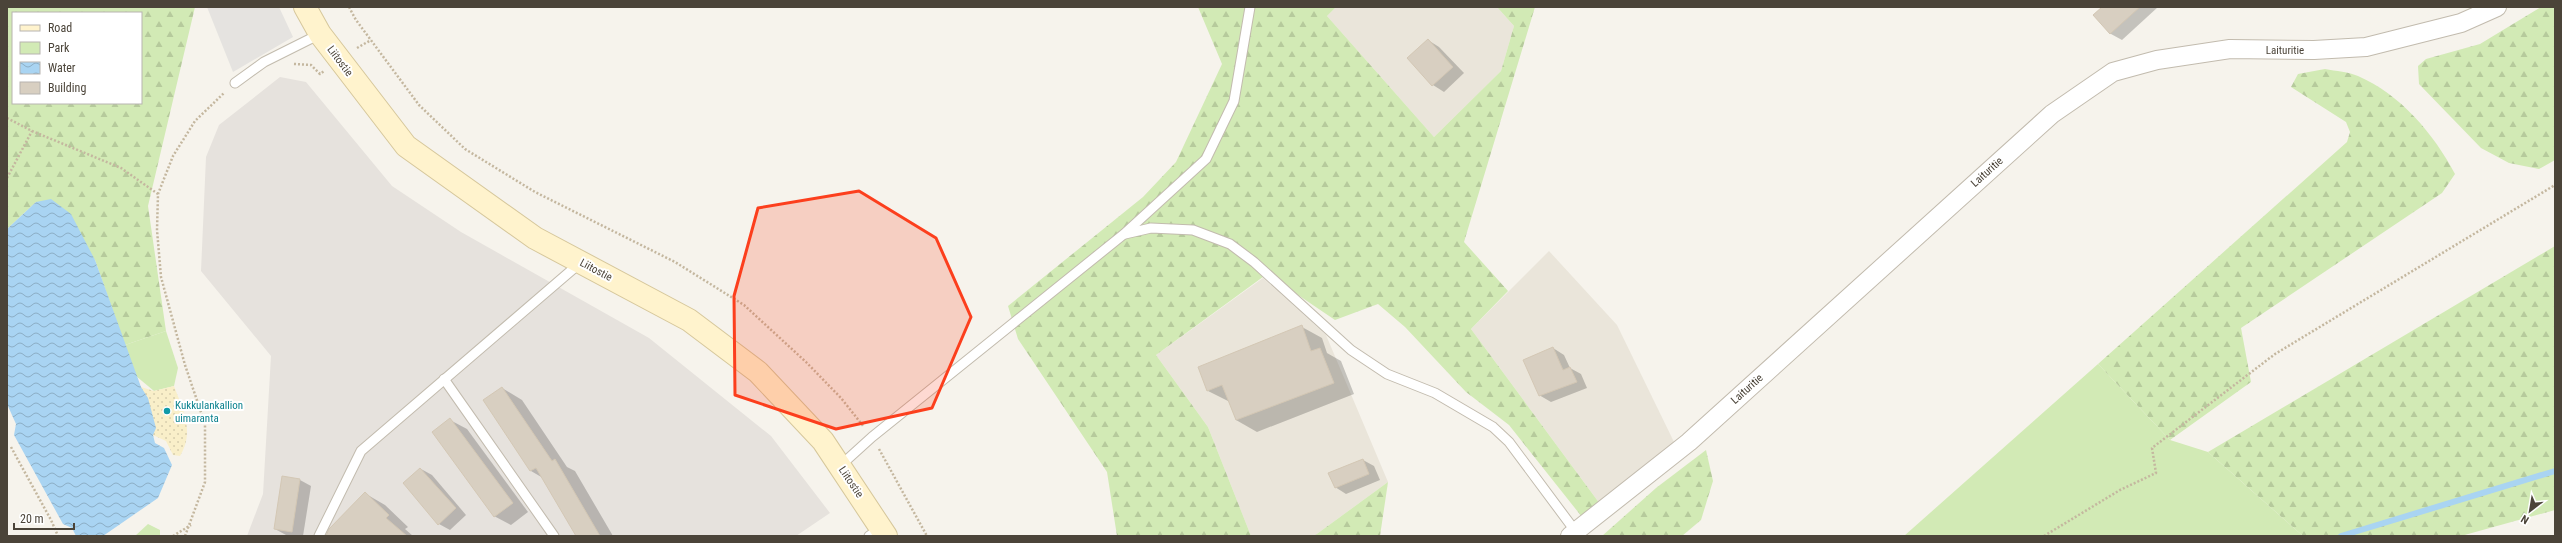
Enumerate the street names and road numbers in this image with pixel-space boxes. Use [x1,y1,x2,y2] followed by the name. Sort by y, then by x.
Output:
[324,43,356,79] street label: Liitostie
[2266,44,2304,57] street label: Laituritie
[1968,154,2006,190] street label: Laituritie
[578,256,614,284] street label: Liitostie
[1728,371,1766,407] street label: Laituritie
[836,464,866,500] street label: Liitostie

